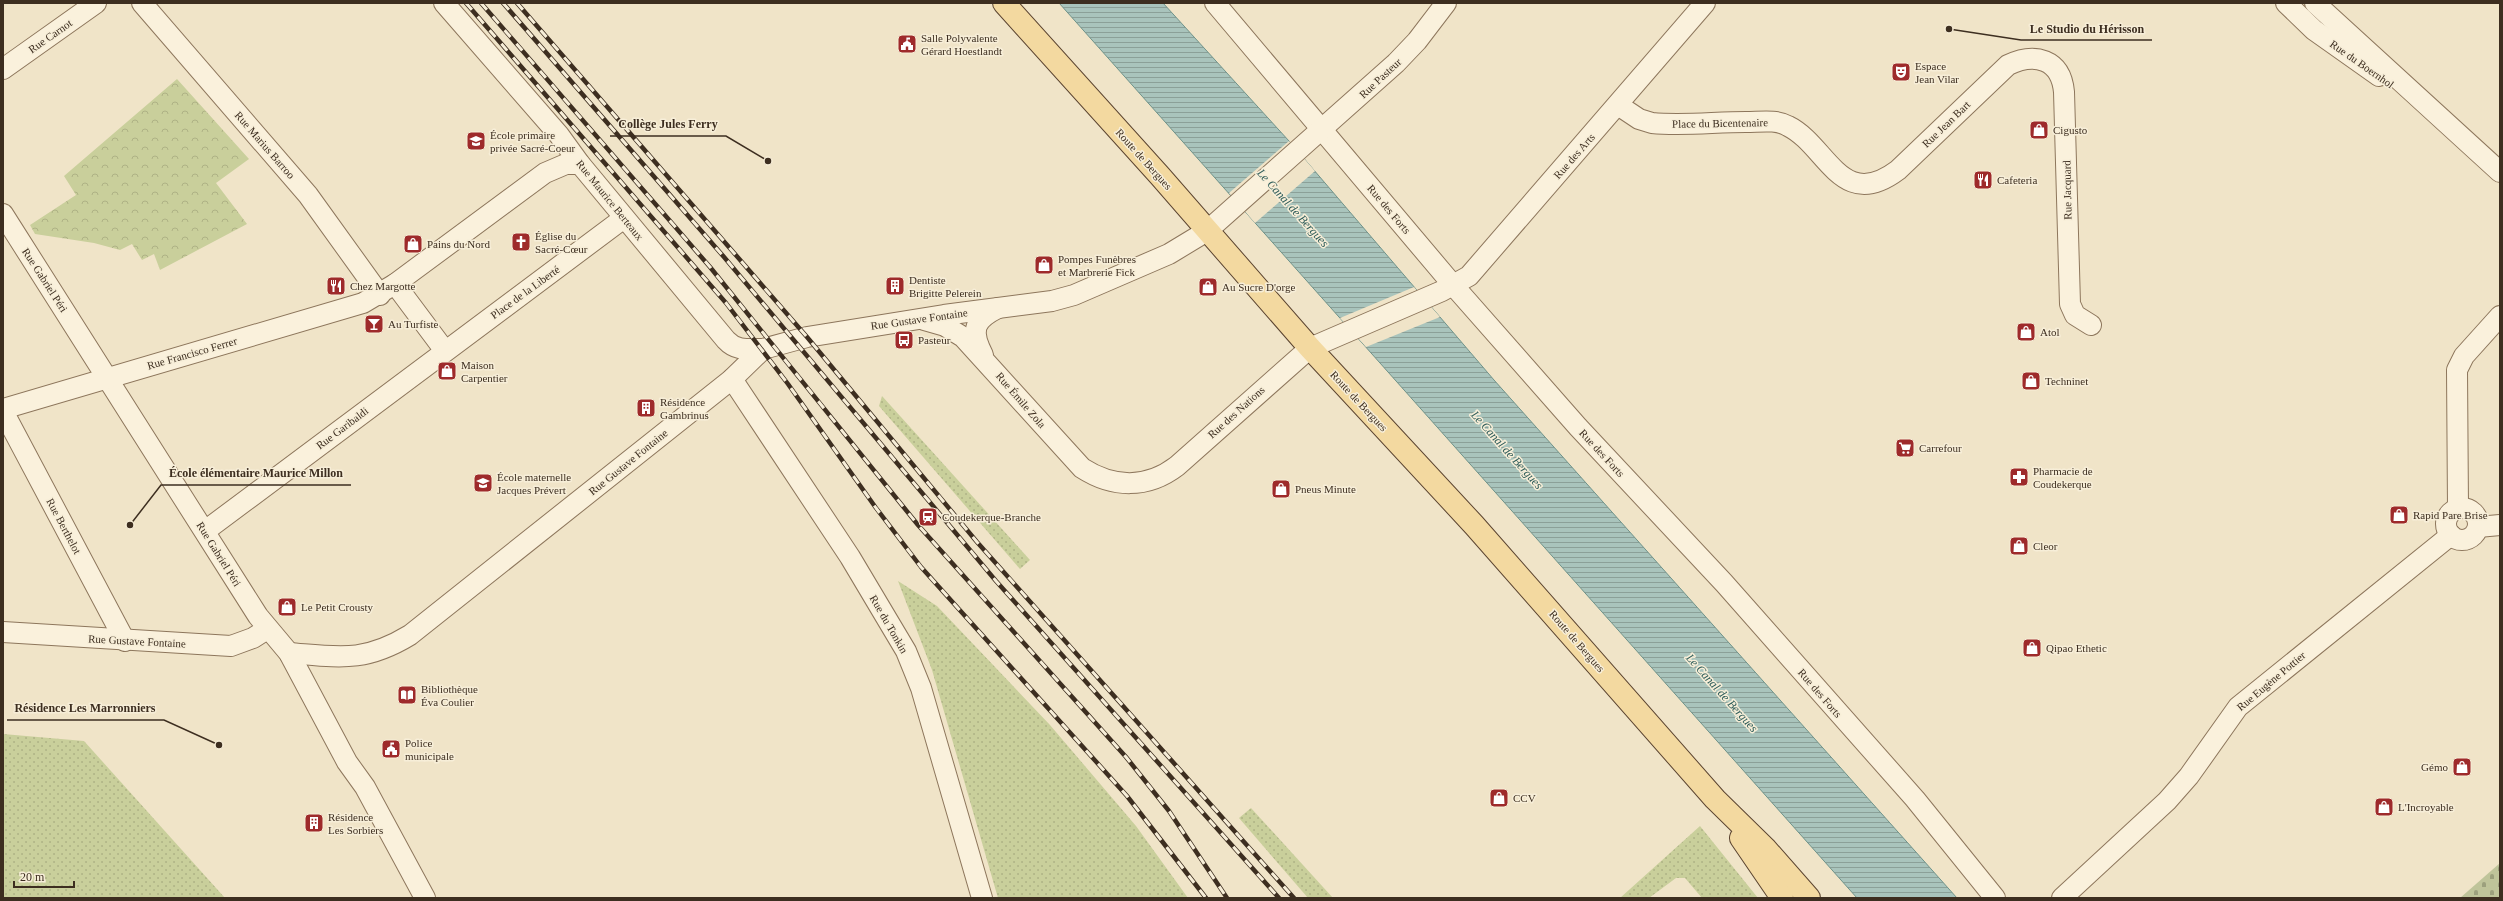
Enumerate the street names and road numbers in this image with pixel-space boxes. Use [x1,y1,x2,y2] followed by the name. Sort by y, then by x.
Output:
[26,17,74,55] street label: Rue Carnot
[2328,38,2396,90] street label: Rue du Boernhol
[1357,55,1404,100] street label: Rue Pasteur
[1920,98,1972,150] street label: Rue Jean Bart
[233,109,298,181] street label: Rue Marius Barroo
[1672,116,1768,130] street label: Place du Bicentenaire
[1113,126,1175,192] street label: Route de Bergues
[1551,131,1597,181] street label: Rue des Arts
[574,158,646,243] street label: Rue Maurice Berteaux
[2060,160,2074,220] street label: Rue Jacquard
[1365,182,1413,236] street label: Rue des Forts
[20,246,70,314] street label: Rue Gabriel Péri
[488,263,562,321] street label: Place de la Liberté
[870,306,968,332] street label: Rue Gustave Fontaine
[146,334,239,372] street label: Rue Francisco Ferrer
[1328,368,1390,434] street label: Route de Bergues
[994,370,1048,430] street label: Rue Émile Zola
[1205,383,1267,441] street label: Rue des Nations
[314,405,370,451] street label: Rue Garibaldi
[586,427,670,497] street label: Rue Gustave Fontaine
[1577,427,1627,479] street label: Rue des Forts
[44,496,84,556] street label: Rue Berthelot
[194,519,244,589] street label: Rue Gabriel Péri
[868,593,911,656] street label: Rue du Tonkin
[1547,608,1607,674] street label: Route de Bergues
[88,632,186,650] street label: Rue Gustave Fontaine
[2234,649,2308,713] street label: Rue Eugène Pottier
[1796,666,1844,720] street label: Rue des Forts

